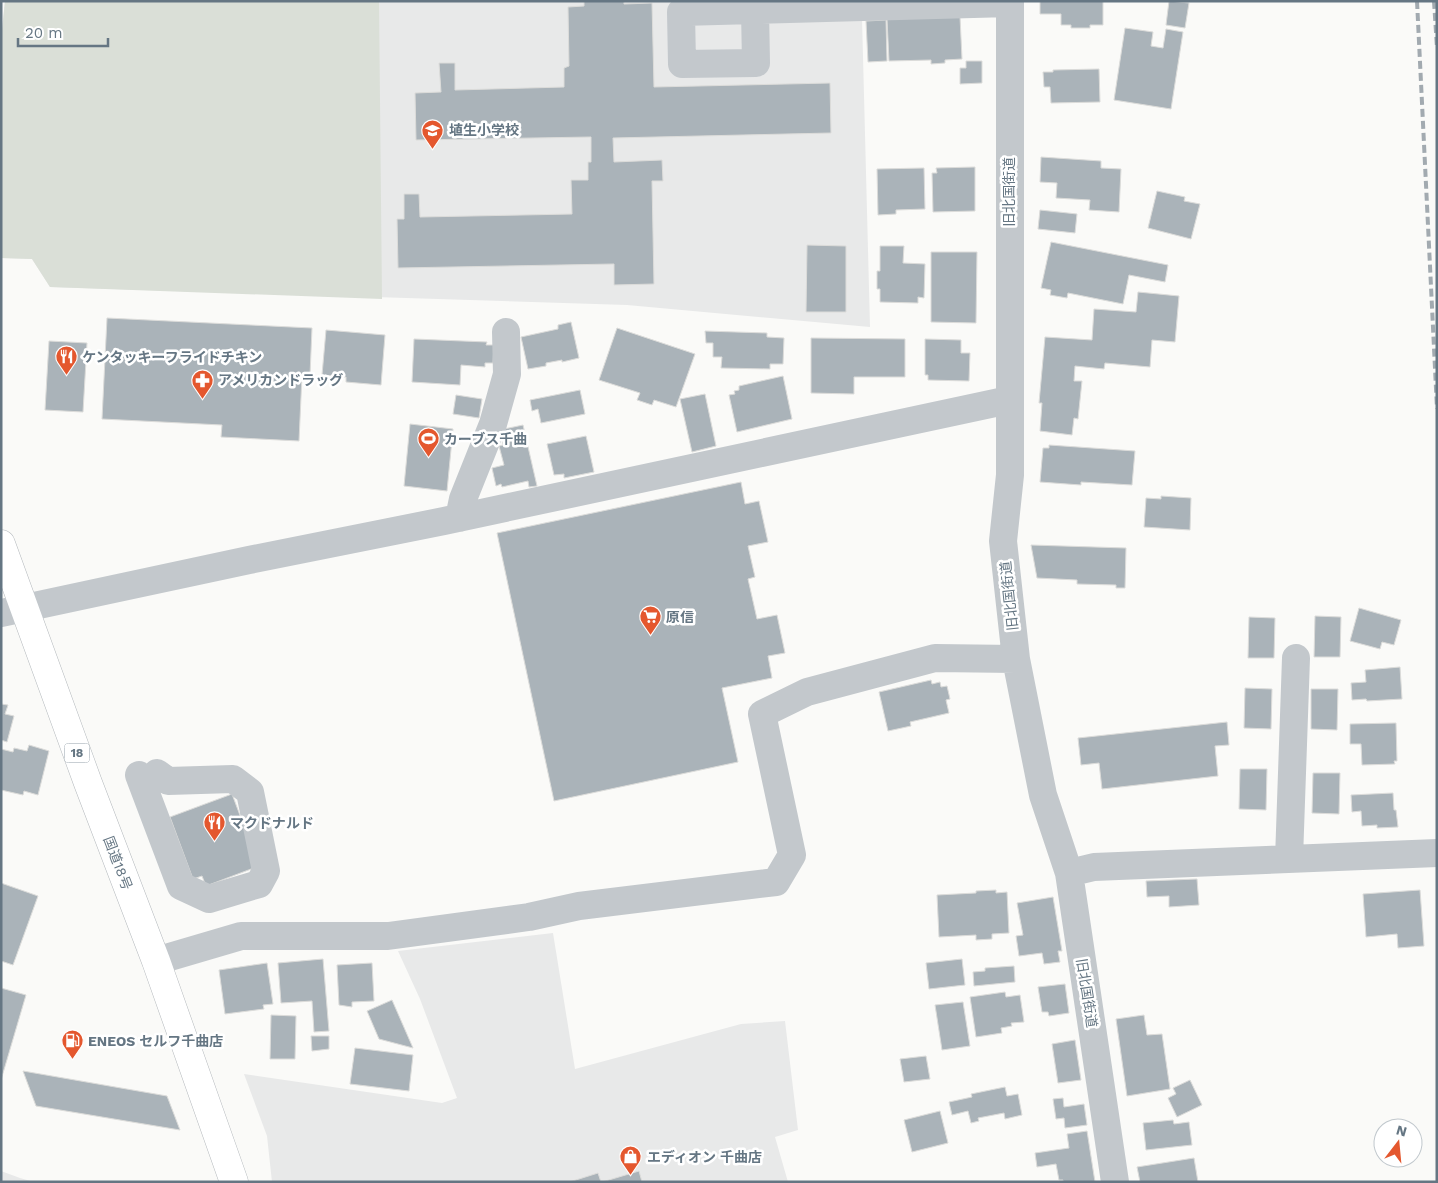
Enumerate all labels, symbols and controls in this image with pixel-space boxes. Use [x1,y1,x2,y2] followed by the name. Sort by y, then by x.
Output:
[18,15,108,47] scale bar
[25,24,63,42] text: 20 m
[421,118,445,149] school or university icon: 埴生小学校
[449,122,519,138] place label: 埴生小学校
[1001,157,1017,227] street label: 旧北国街道
[54,345,78,376] restaurant icon: ケンタッキーフライドチキン
[82,349,262,365] place label: ケンタッキーフライドチキン
[190,368,214,399] pharmacy icon: アメリカンドラッグ
[218,372,343,388] place label: アメリカンドラッグ
[416,427,440,458] sports icon: カーブス千曲
[444,431,527,447] place label: カーブス千曲
[997,560,1021,632] street label: 旧北国街道
[638,605,662,636] supermarket icon: 原信
[666,609,694,625] place label: 原信
[64,744,90,762] road number: 18
[202,811,226,842] restaurant icon: マクドナルド
[230,815,314,831] place label: マクドナルド
[100,834,136,892] street label: 国道18号
[1074,957,1100,1029] street label: 旧北国街道
[60,1029,84,1060] fuel station icon: ENEOS セルフ千曲店
[88,1033,223,1049] place label: ENEOS セルフ千曲店
[1373,1118,1423,1168] north arrow
[1394,1121,1409,1140] text: N
[619,1145,643,1176] shop icon: エディオン 千曲店
[647,1149,762,1165] place label: エディオン 千曲店

